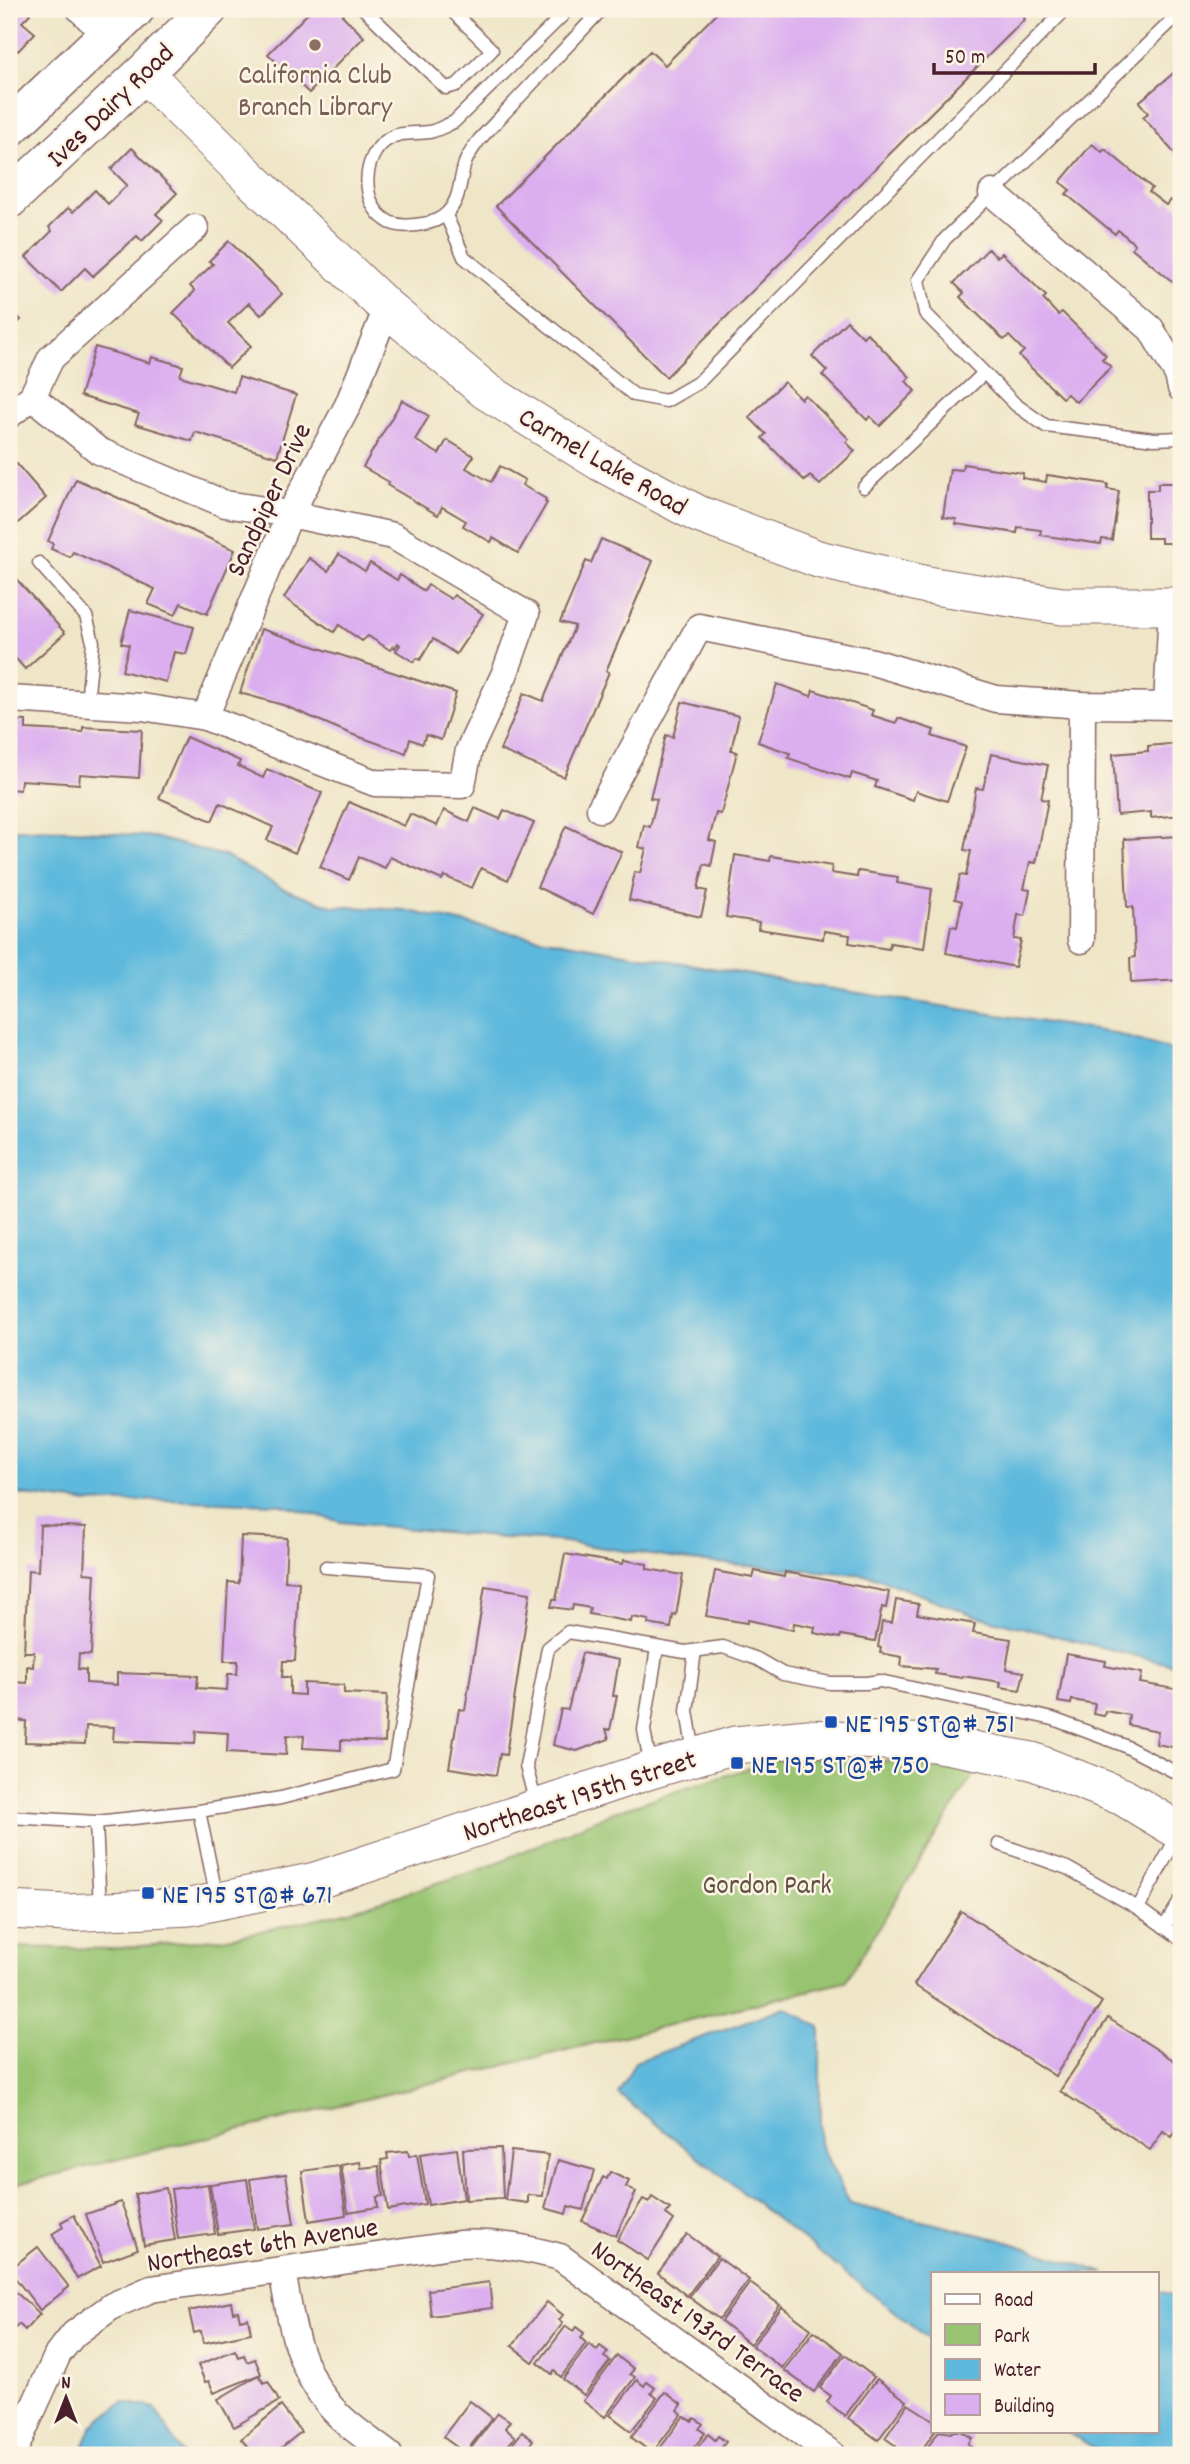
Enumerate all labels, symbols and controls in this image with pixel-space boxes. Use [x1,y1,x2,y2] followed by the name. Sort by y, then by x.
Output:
[934,32,1096,76] scale bar
[40,36,185,179] street label: Ives Dairy Road
[307,37,323,53] marker: California Club Branch Library
[945,44,985,74] text: 50 m
[238,58,393,130] place label: California Club Branch Library
[510,400,693,529] street label: Carmel Lake Road
[218,418,325,585] street label: Sandpiper Drive
[845,1707,1015,1747] place label: NE 195 ST@# 751
[823,1714,839,1730] marker: NE 195 ST@# 751
[459,1742,702,1855] street label: Northeast 195th Street
[751,1748,930,1788] place label: NE 195 ST@# 750
[729,1755,745,1771] marker: NE 195 ST@# 750
[702,1868,832,1908] park label: Gordon Park
[162,1878,332,1918] place label: NE 195 ST@# 671
[140,1885,156,1901] marker: NE 195 ST@# 671
[144,2210,381,2286] street label: Northeast 6th Avenue
[581,2233,811,2416] street label: Northeast 193rd Terrace
[931,2272,1158,2432] legend
[994,2287,1033,2317] text: Road
[994,2323,1030,2353] text: Park
[994,2357,1041,2387] text: Water
[32,2362,102,2432] north arrow
[61,2371,71,2398] text: N
[994,2393,1054,2423] text: Building

